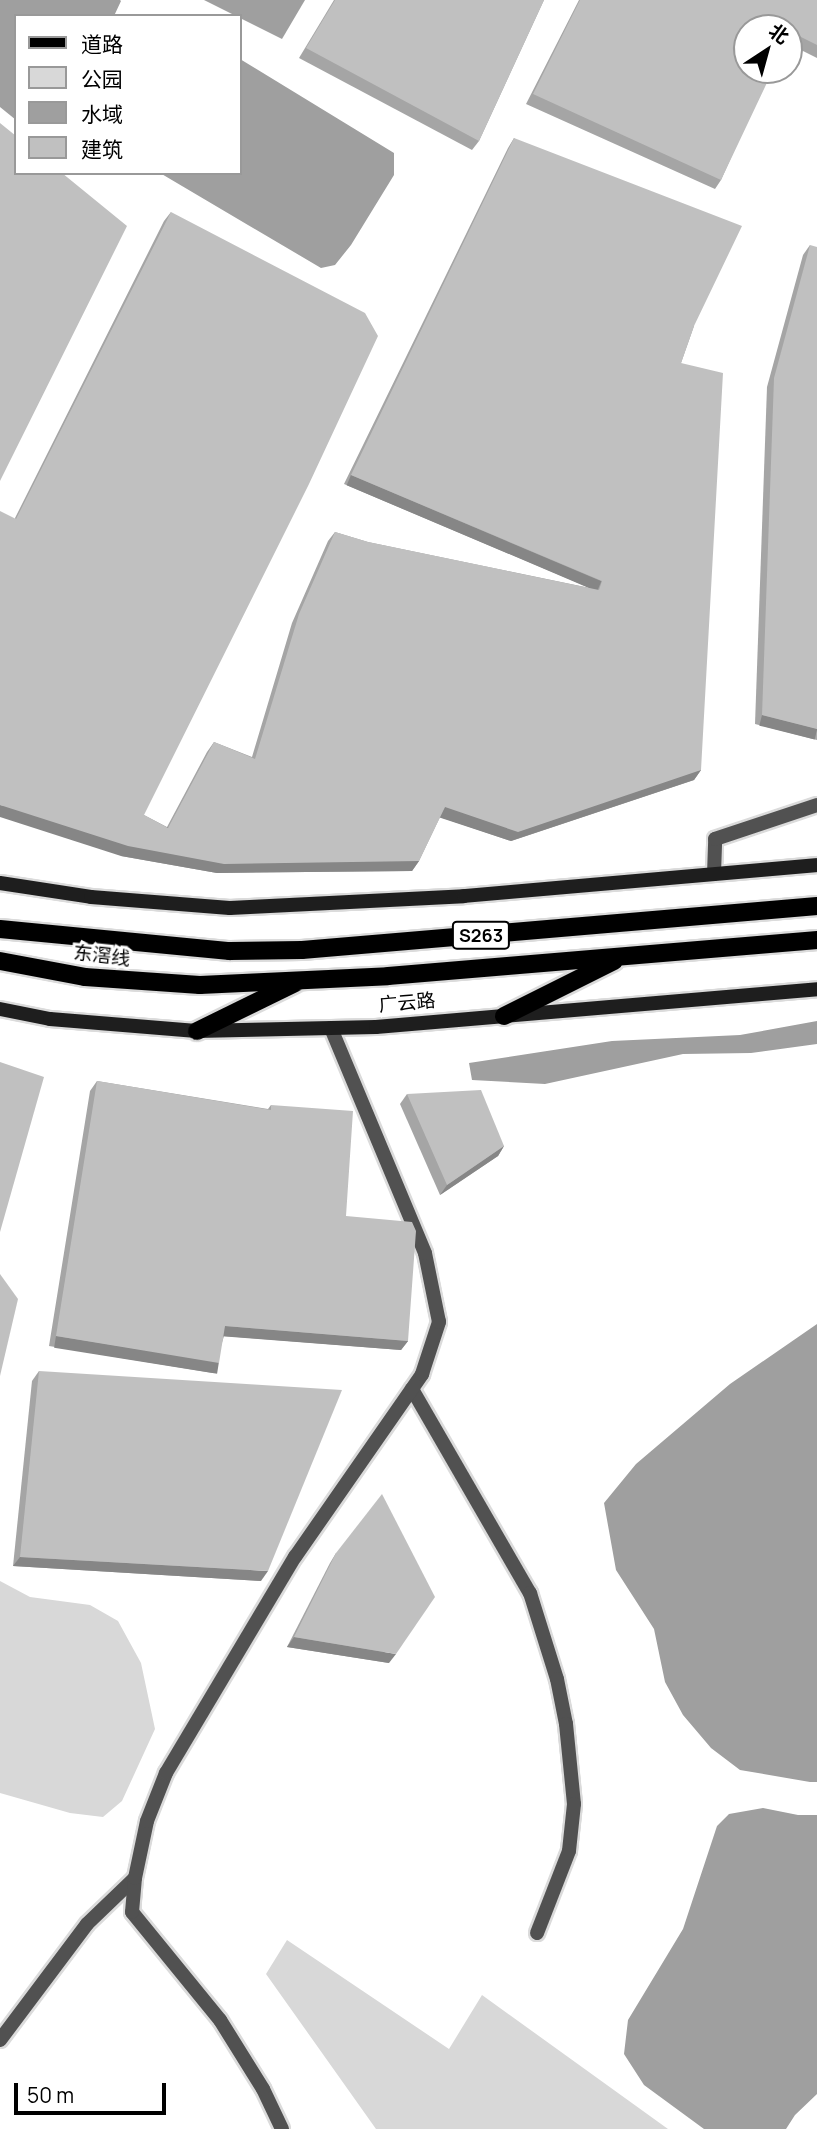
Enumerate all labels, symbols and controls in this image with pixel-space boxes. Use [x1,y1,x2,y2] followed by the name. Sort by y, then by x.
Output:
[14,14,242,175] legend
[733,14,803,84] north arrow
[764,18,794,50] text: 北
[81,30,123,58] text: 道路
[81,65,123,93] text: 公园
[81,100,123,128] text: 水域
[81,135,123,163] text: 建筑
[451,920,511,950] road number: S263
[72,942,132,970] street label: 东滘线
[378,989,436,1017] street label: 广云路
[18,2070,170,2114] scale bar
[27,2081,74,2109] text: 50 m

